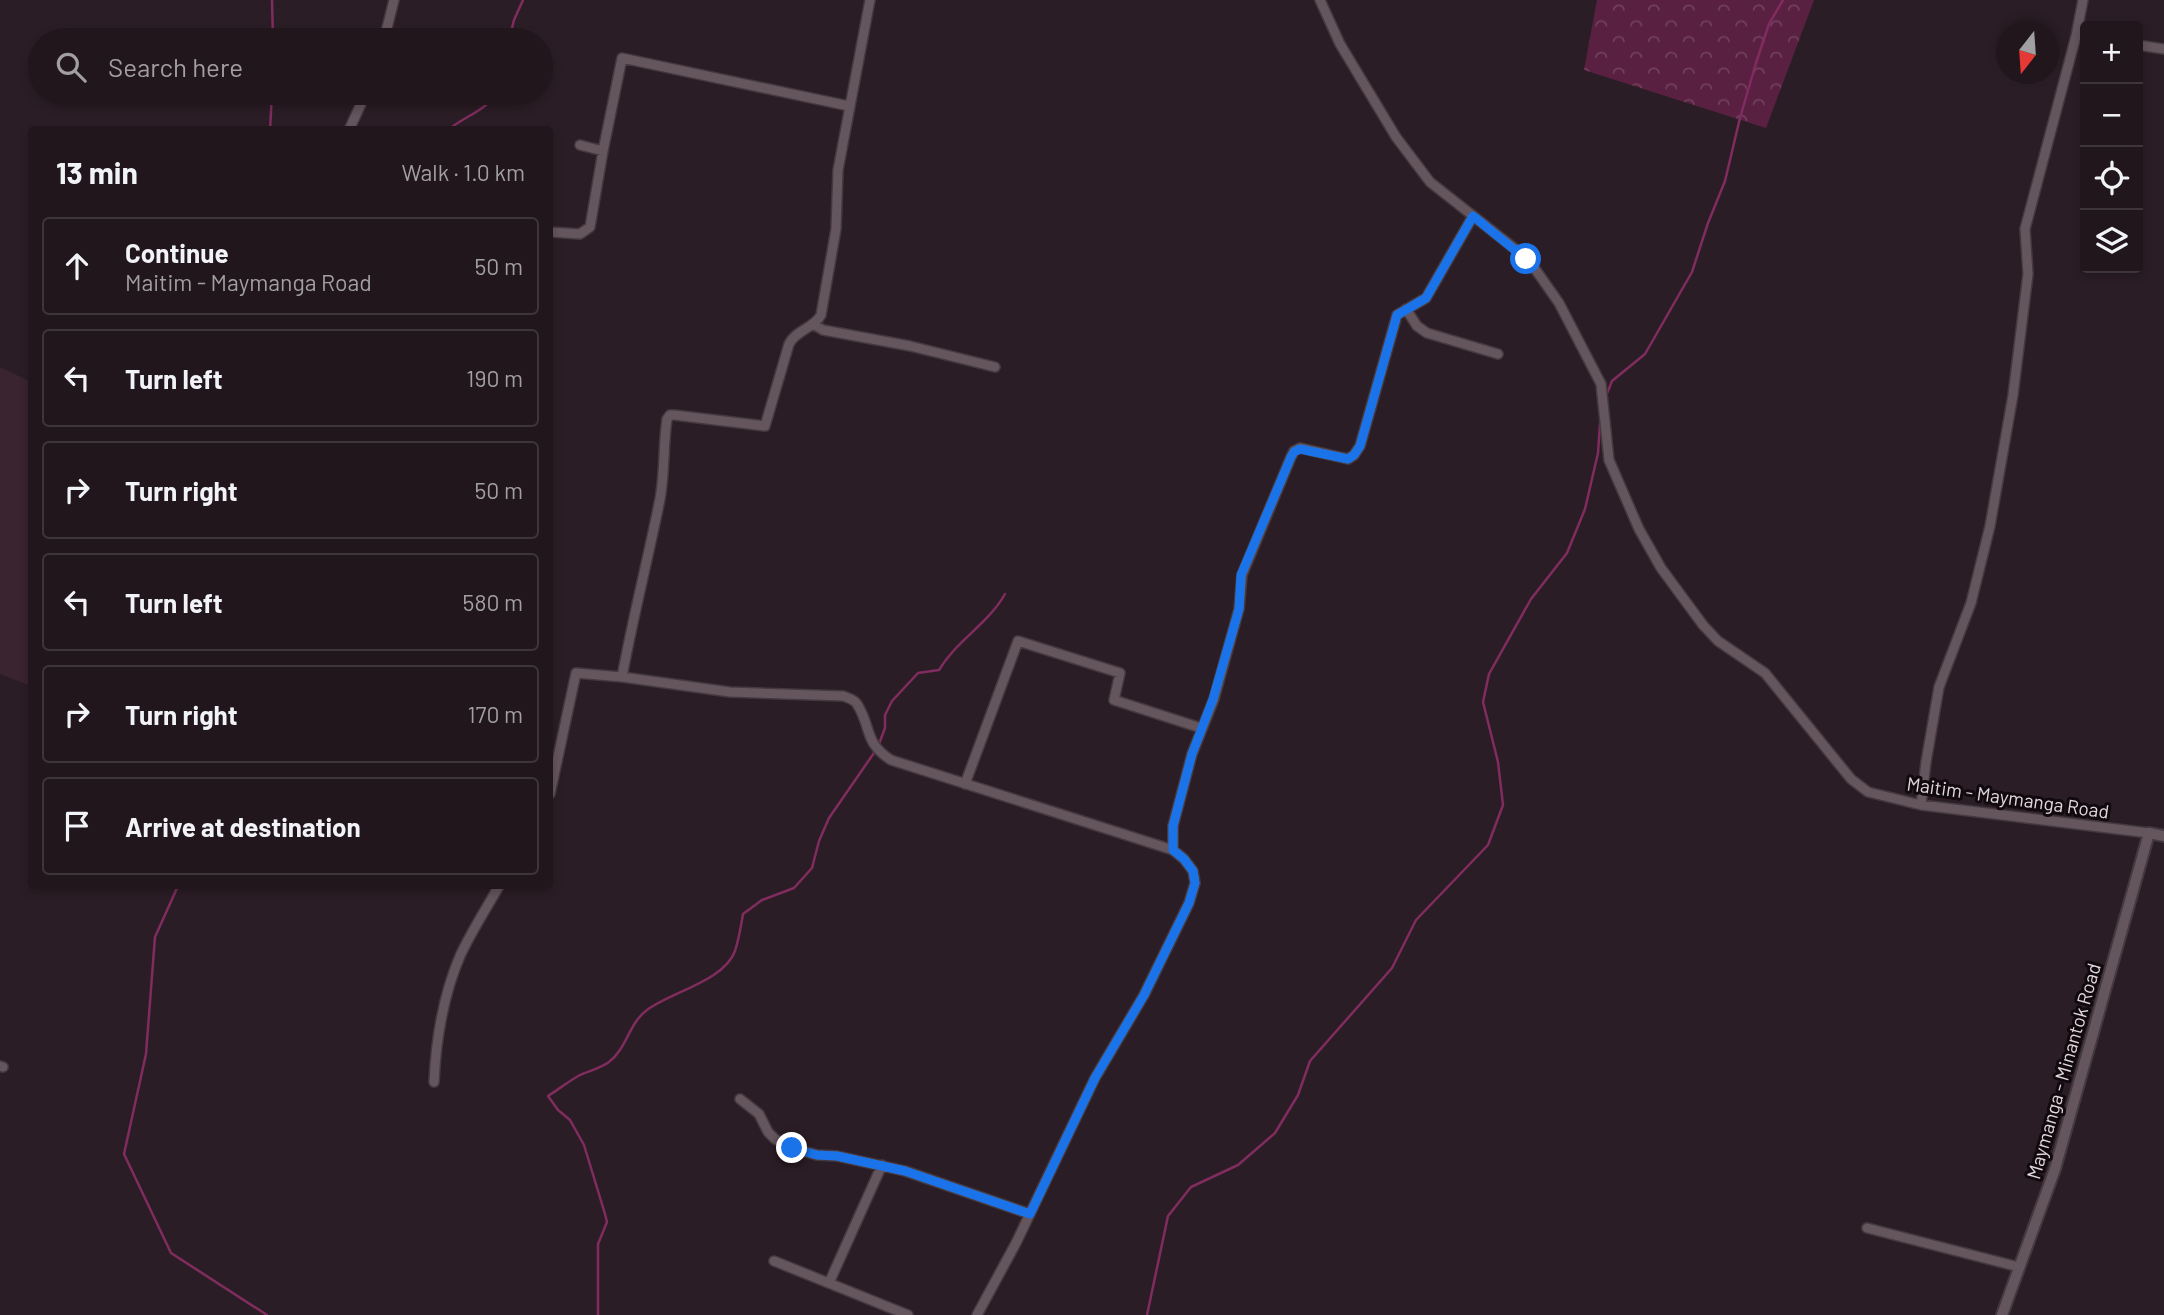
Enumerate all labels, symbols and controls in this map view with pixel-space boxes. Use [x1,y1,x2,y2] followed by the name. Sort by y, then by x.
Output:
[1996,21,2059,84] north arrow
[2080,21,2143,273] map controls
[2080,21,2143,84] button: +
[28,28,553,105] search box
[52,48,90,86] icon: search
[108,51,243,82] text: Search here
[2080,84,2143,147] button: −
[2080,147,2143,210] button: locate
[56,154,138,190] text: 13 min
[401,158,525,186] text: Walk · 1.0 km
[2080,210,2143,273] button: layers
[125,237,229,268] text: Continue
[1510,243,1541,274] route start
[58,247,96,285] icon: ahead
[475,252,523,280] text: 50 m
[125,268,372,296] text: Maitim - Maymanga Road
[58,359,96,397] icon: left
[125,363,223,394] text: Turn left
[466,364,523,392] text: 190 m
[58,471,96,509] icon: right
[125,475,238,506] text: Turn right
[475,476,523,504] text: 50 m
[58,583,96,621] icon: left
[125,587,223,618] text: Turn left
[463,588,523,616] text: 580 m
[58,695,96,733] icon: right
[125,699,238,730] text: Turn right
[467,700,523,728] text: 170 m
[1905,771,2111,823] street label: Maitim - Maymanga Road
[58,807,96,845] icon: arrive
[125,811,361,842] text: Arrive at destination
[2021,960,2105,1182] street label: Maymanga - Minantok Road
[776,1132,807,1163] route end

